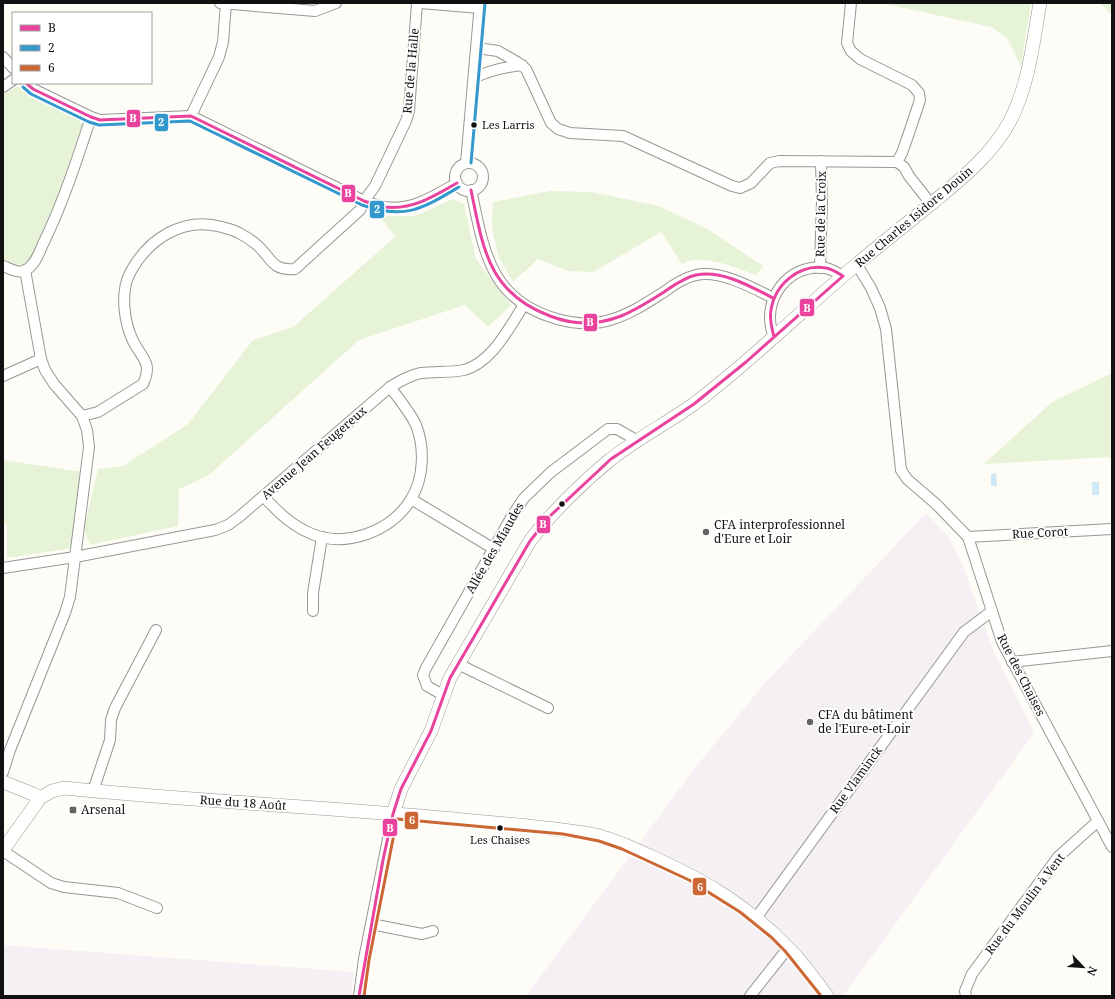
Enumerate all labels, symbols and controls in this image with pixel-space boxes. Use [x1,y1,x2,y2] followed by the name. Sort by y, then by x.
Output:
[12,12,152,84] legend
[48,19,56,36] text: B
[398,28,423,114] street label: Rue de la Halle
[48,39,55,56] text: 2
[48,59,55,76] text: 6
[126,109,141,128] line badge: B
[129,110,137,125] text: B
[154,113,169,132] line badge: 2
[158,114,164,129] text: 2
[482,117,534,132] place label: Les Larris
[469,120,479,130] marker: Les Larris
[851,162,976,271] street label: Rue Charles Isidore Douin
[811,171,830,257] street label: Rue de la Croix
[341,184,356,203] line badge: B
[344,185,352,200] text: B
[369,200,385,219] line badge: 2
[374,201,380,216] text: 2
[799,298,815,317] line badge: B
[803,300,811,315] text: B
[583,313,598,332] line badge: B
[586,314,594,329] text: B
[257,402,370,503] street label: Avenue Jean Feugereux
[461,499,528,597] street label: Allée des Miaudes
[557,499,567,509] unlabelled marker
[536,515,551,534] line badge: B
[539,516,547,531] text: B
[714,516,845,547] place label: CFA interprofessionnel d'Eure et Loir
[1012,523,1068,542] street label: Rue Corot
[701,527,711,537] marker: CFA interprofessionnel d'Eure et Loir
[993,631,1049,719] street label: Rue des Chaises
[818,706,913,737] place label: CFA du bâtiment de l'Eure-et-Loir
[805,717,815,727] marker: CFA du bâtiment de l'Eure-et-Loir
[825,742,886,817] street label: Rue Vlaminck
[199,791,287,814] street label: Rue du 18 Août
[81,801,125,818] place label: Arsenal
[68,805,78,815] marker: Arsenal
[404,811,419,830] line badge: 6
[409,812,415,827] text: 6
[382,818,398,837] line badge: B
[386,820,394,835] text: B
[495,823,505,833] marker: Les Chaises
[470,832,530,847] place label: Les Chaises
[981,849,1068,958] street label: Rue du Moulin à Vent
[692,877,707,896] line badge: 6
[697,879,703,894] text: 6
[1063,947,1103,987] north arrow
[1084,964,1101,979] text: N

